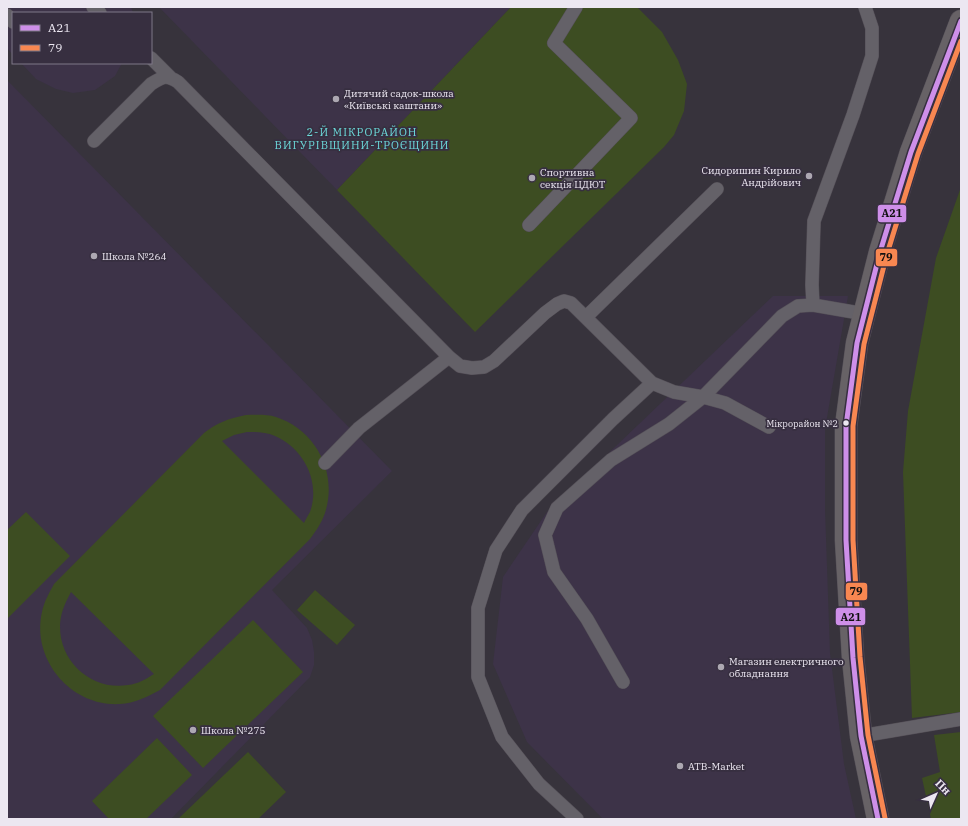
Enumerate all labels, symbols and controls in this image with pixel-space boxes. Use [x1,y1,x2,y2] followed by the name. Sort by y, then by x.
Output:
[12,12,152,64] legend
[48,20,71,35] text: А21
[48,40,62,55] text: 79
[344,87,454,112] place label: Дитячий садок-школа «Київські каштани»
[331,94,341,104] marker: Дитячий садок-школа «Київські каштани»
[275,125,449,152] district label: 2-Й МІКРОРАЙОН ВИГУРІВЩИНИ-ТРОЄЩИНИ
[701,164,801,189] place label: Сидоришин Кирило Андрійович
[540,166,606,191] place label: Спортивна секція ЦДЮТ
[804,171,814,181] marker: Сидоришин Кирило Андрійович
[527,173,537,183] marker: Спортивна секція ЦДЮТ
[877,204,907,223] line badge: А21
[882,206,903,220] text: А21
[875,248,898,267] line badge: 79
[102,250,166,263] place label: Школа №264
[879,250,893,264] text: 79
[89,251,99,261] marker: Школа №264
[766,418,838,429] place label: Мікрорайон №2
[841,418,851,428] marker: Мікрорайон №2
[845,582,868,601] line badge: 79
[849,584,863,598] text: 79
[835,607,866,626] line badge: А21
[841,610,862,624] text: А21
[729,655,844,680] place label: Магазин електричного обладнання
[716,662,726,672] marker: Магазин електричного обладнання
[201,724,265,737] place label: Школа №275
[188,725,198,735] marker: Школа №275
[688,760,745,773] place label: ATB-Market
[675,761,685,771] marker: ATB-Market
[916,774,956,814] north arrow
[932,776,954,798] text: Пн

